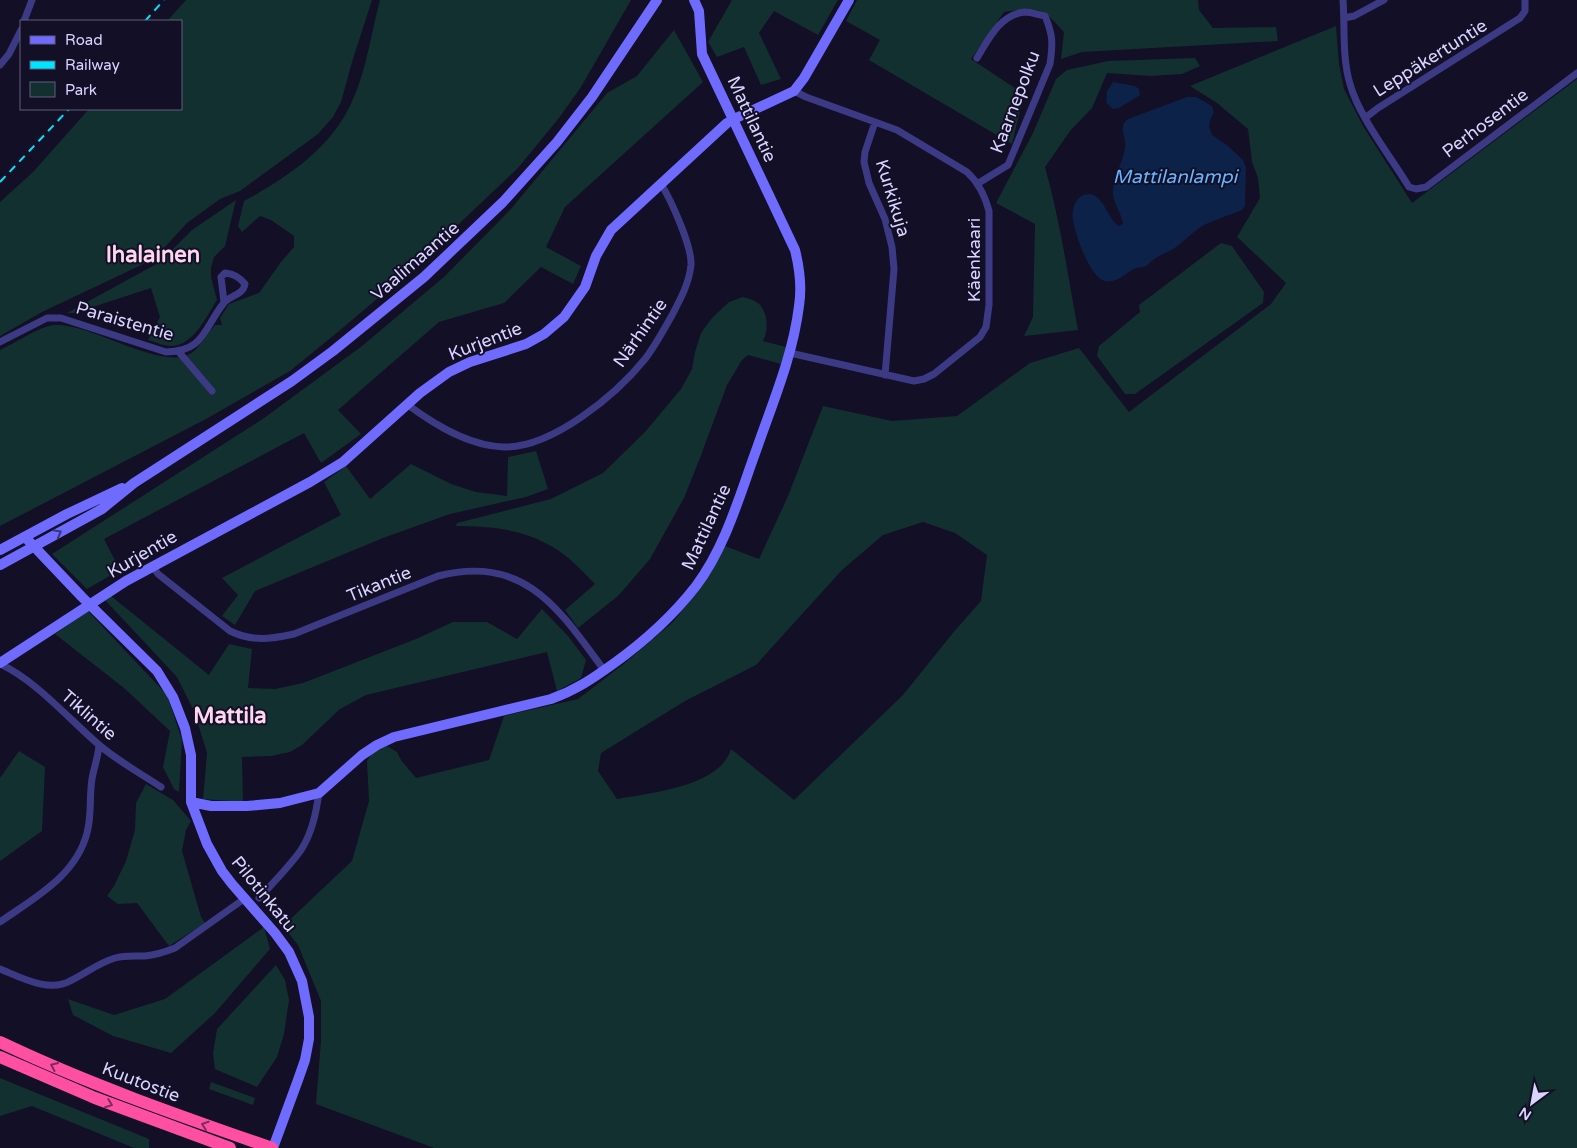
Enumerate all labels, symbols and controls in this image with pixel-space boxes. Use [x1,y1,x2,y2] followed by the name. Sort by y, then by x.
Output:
[1369,14,1491,102] street label: Leppäkertuntie
[20,20,182,110] legend
[65,31,103,49] text: Road
[985,48,1045,156] street label: Kaarnepolku
[65,56,120,74] text: Railway
[723,72,781,166] street label: Mattilantie
[65,81,97,99] text: Park
[1438,84,1532,162] street label: Perhosentie
[871,157,915,239] street label: Kurkikuja
[1113,166,1240,188] water label: Mattilanlampi
[366,217,464,305] street label: Vaalimaantie
[963,218,985,302] street label: Käenkaari
[106,242,200,268] district label: Ihalainen
[608,294,672,372] street label: Närhintie
[73,296,177,346] street label: Paraistentie
[445,317,525,365] street label: Kurjentie
[677,480,735,574] street label: Mattilantie
[103,525,181,583] street label: Kurjentie
[53,529,62,539] one-way arrow
[344,561,414,607] street label: Tikantie
[57,685,121,745] street label: Tiklintie
[193,703,267,729] district label: Mattila
[227,852,301,936] street label: Pilotinkatu
[99,1057,183,1107] street label: Kuutostie
[50,1062,59,1073] one-way arrow
[1507,1078,1557,1128] north arrow
[104,1098,113,1108] one-way arrow
[1516,1103,1535,1124] text: N
[201,1120,210,1130] one-way arrow

